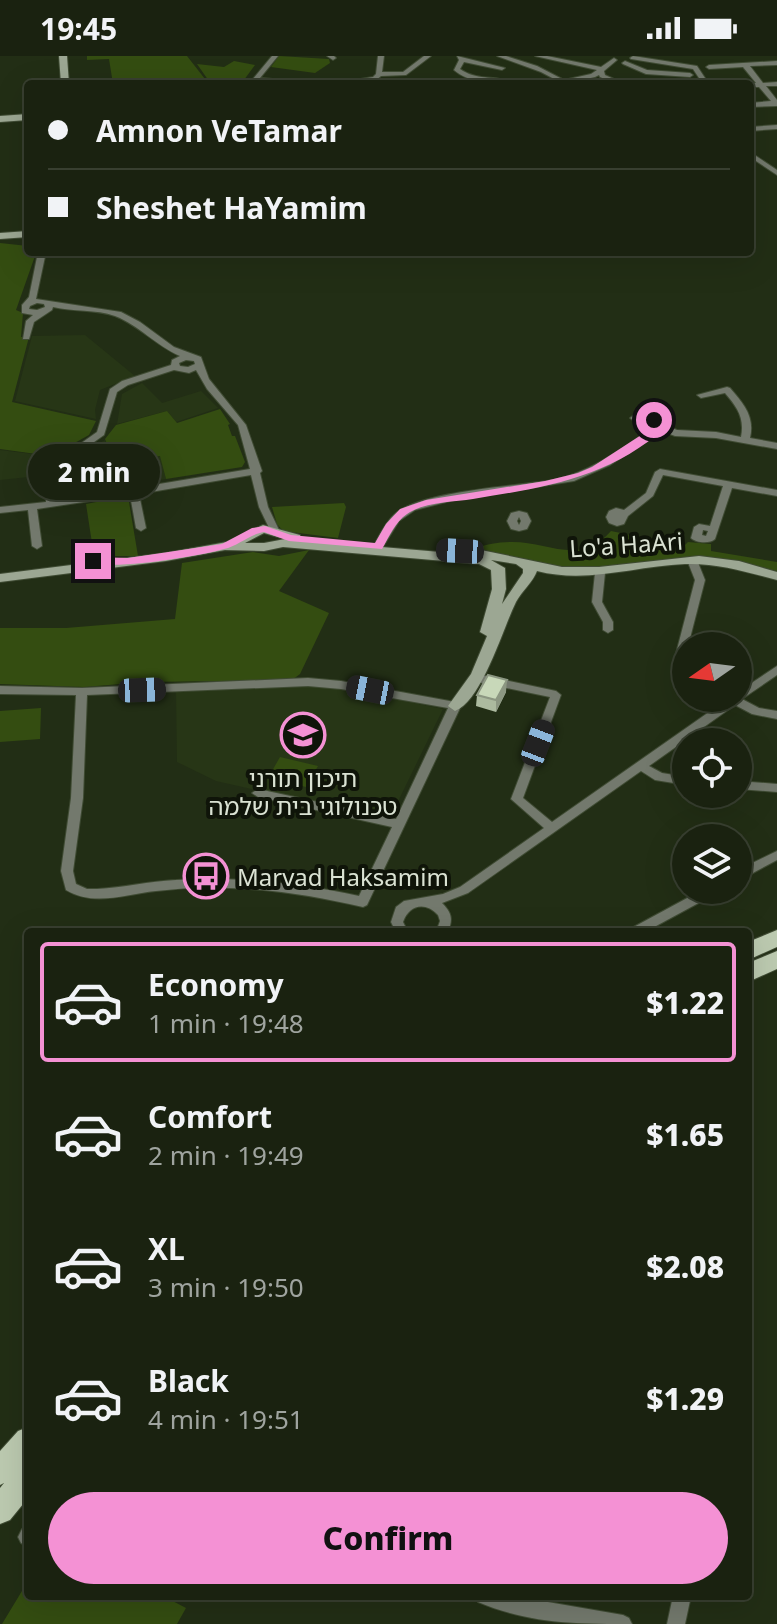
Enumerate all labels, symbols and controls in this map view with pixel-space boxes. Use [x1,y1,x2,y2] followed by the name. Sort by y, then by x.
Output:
[40,8,117,49] text: 19:45
[96,110,342,151] text: Amnon VeTamar
[96,187,367,228] text: Sheshet HaYamim
[636,402,672,438] route start
[27,445,159,501] callout: 2 min
[58,454,130,490] text: 2 min
[568,524,684,564] street label: Lo'a HaAri
[435,538,485,564] car
[75,543,111,579] route end
[672,632,752,712] north arrow
[672,632,752,904] map controls
[344,674,396,706] car
[118,677,166,703] car
[279,711,327,759] school or university icon: תיכון תורני טכנולוגי בית שלמה
[518,716,558,770] car
[672,728,752,808] button: locate
[209,761,397,822] place label: תיכון תורני טכנולוגי בית שלמה
[672,824,752,904] button: layers
[182,852,230,900] bus stop icon: Marvad Haksamim
[237,860,449,893] place label: Marvad Haksamim
[148,964,284,1005] text: Economy
[52,966,124,1038] icon: car
[646,982,724,1023] text: $1.22
[148,1005,304,1041] text: 1 min · 19:48
[148,1096,272,1137] text: Comfort
[52,1098,124,1170] icon: car
[646,1114,724,1155] text: $1.65
[148,1137,304,1173] text: 2 min · 19:49
[148,1228,185,1269] text: XL
[52,1230,124,1302] icon: car
[646,1246,724,1287] text: $2.08
[148,1269,304,1305] text: 3 min · 19:50
[148,1360,229,1401] text: Black
[52,1362,124,1434] icon: car
[646,1378,724,1419] text: $1.29
[148,1401,304,1437] text: 4 min · 19:51
[48,1492,728,1584] button: Confirm

